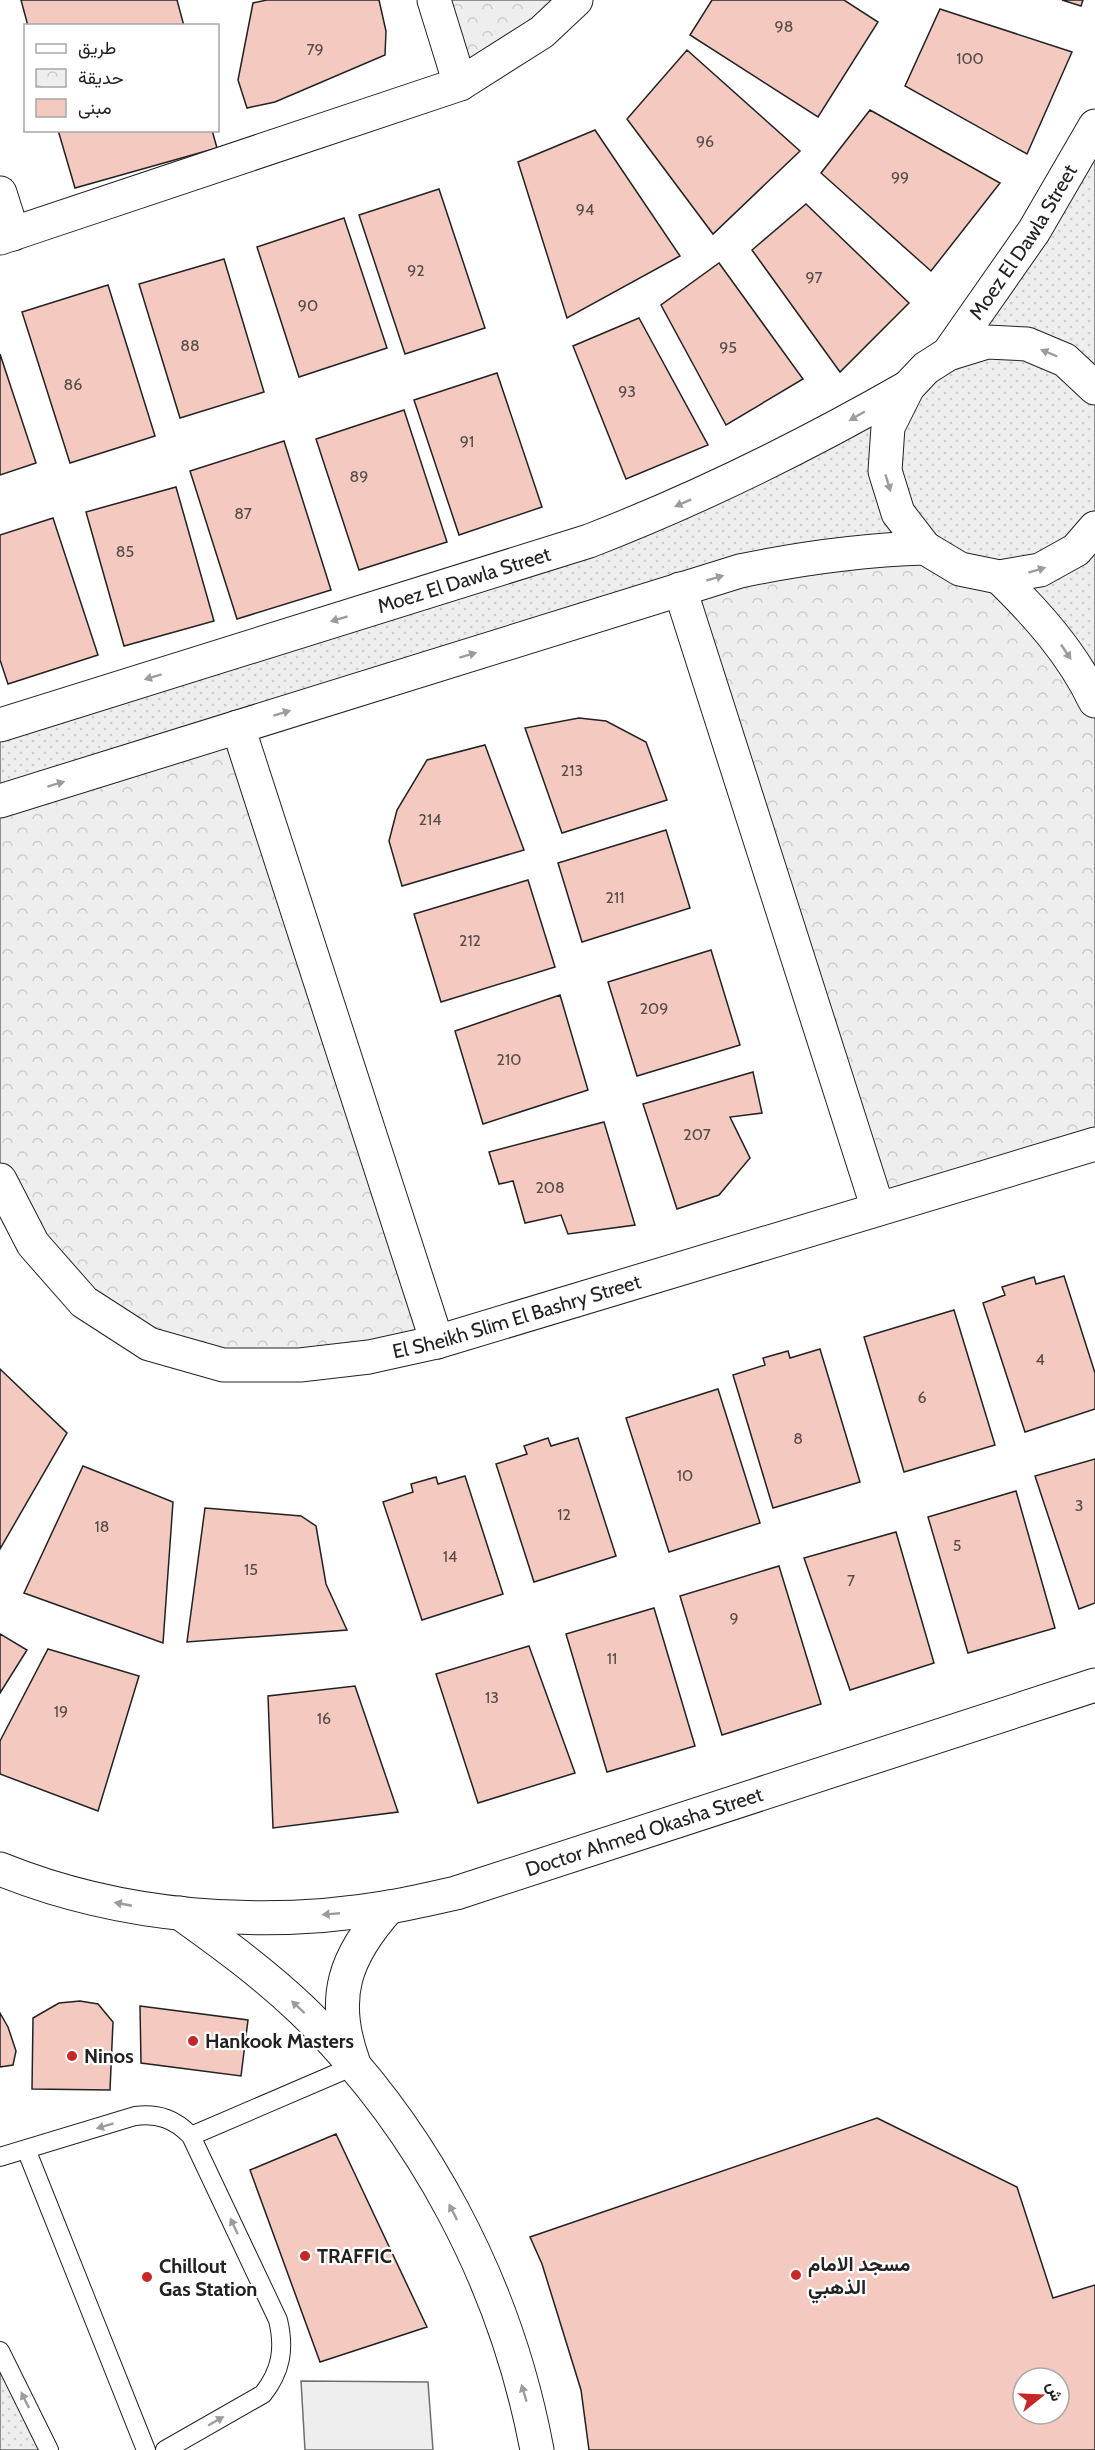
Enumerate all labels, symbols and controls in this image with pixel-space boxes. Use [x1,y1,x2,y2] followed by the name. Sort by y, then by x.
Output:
[775,17,793,36] house number: 98
[24,24,219,132] legend
[78,37,116,59] text: طريق
[306,40,324,59] house number: 79
[956,49,984,68] house number: 100
[78,67,124,89] text: حديقة
[78,97,112,119] text: مبنى
[696,132,714,151] house number: 96
[964,160,1082,324] street label: Moez El Dawla Street
[891,168,909,187] house number: 99
[576,200,594,219] house number: 94
[407,261,425,280] house number: 92
[805,268,823,287] house number: 97
[298,296,318,315] house number: 90
[180,336,200,355] house number: 88
[719,338,737,357] house number: 95
[1039,348,1057,358] one-way arrow
[64,375,82,394] house number: 86
[618,382,636,401] house number: 93
[848,411,865,421] one-way arrow
[460,432,474,451] house number: 91
[350,467,368,486] house number: 89
[884,474,893,492] one-way arrow
[673,498,691,508] one-way arrow
[234,504,252,523] house number: 87
[116,542,134,561] house number: 85
[374,542,554,618] street label: Moez El Dawla Street
[1028,565,1046,574] one-way arrow
[706,573,724,582] one-way arrow
[330,615,348,624] one-way arrow
[1060,644,1071,660] one-way arrow
[459,649,477,659] one-way arrow
[144,673,162,683] one-way arrow
[273,708,291,717] one-way arrow
[561,761,583,780] house number: 213
[47,779,65,788] one-way arrow
[419,810,441,829] house number: 214
[606,888,624,907] house number: 211
[459,931,481,950] house number: 212
[640,999,668,1018] house number: 209
[497,1050,521,1069] house number: 210
[683,1125,711,1144] house number: 207
[535,1178,565,1197] house number: 208
[390,1269,644,1364] street label: El Sheikh Slim El Bashry Street
[1035,1350,1045,1369] house number: 4
[917,1388,927,1407] house number: 6
[793,1429,803,1448] house number: 8
[677,1466,693,1485] house number: 10
[1075,1496,1083,1515] house number: 3
[557,1505,571,1524] house number: 12
[95,1517,109,1536] house number: 18
[953,1536,961,1555] house number: 5
[443,1547,457,1566] house number: 14
[244,1560,258,1579] house number: 15
[847,1571,855,1590] house number: 7
[729,1609,739,1628] house number: 9
[607,1649,617,1668] house number: 11
[485,1688,499,1707] house number: 13
[54,1702,68,1721] house number: 19
[317,1709,331,1728] house number: 16
[522,1782,766,1882] street label: Doctor Ahmed Okasha Street
[113,1899,132,1908] one-way arrow
[322,1909,341,1919] one-way arrow
[291,2001,306,2014] one-way arrow
[205,2029,354,2053] place label: Hankook Masters
[186,2034,200,2048] marker: Hankook Masters
[84,2044,134,2068] place label: Ninos
[65,2049,79,2063] marker: Ninos
[95,2122,113,2131] one-way arrow
[448,2203,458,2220] one-way arrow
[229,2218,238,2235] one-way arrow
[317,2244,392,2268] place label: TRAFFIC
[298,2249,312,2263] marker: TRAFFIC
[808,2252,911,2304] place label: مسجد الامام الذهبي
[159,2254,257,2301] place label: Chillout Gas Station
[789,2268,803,2282] marker: مسجد الامام الذهبي
[140,2270,154,2284] marker: Chillout Gas Station
[1011,2366,1071,2426] north arrow
[1043,2379,1067,2404] text: ش
[519,2384,528,2402] one-way arrow
[20,2392,30,2409] one-way arrow
[208,2416,225,2426] one-way arrow

